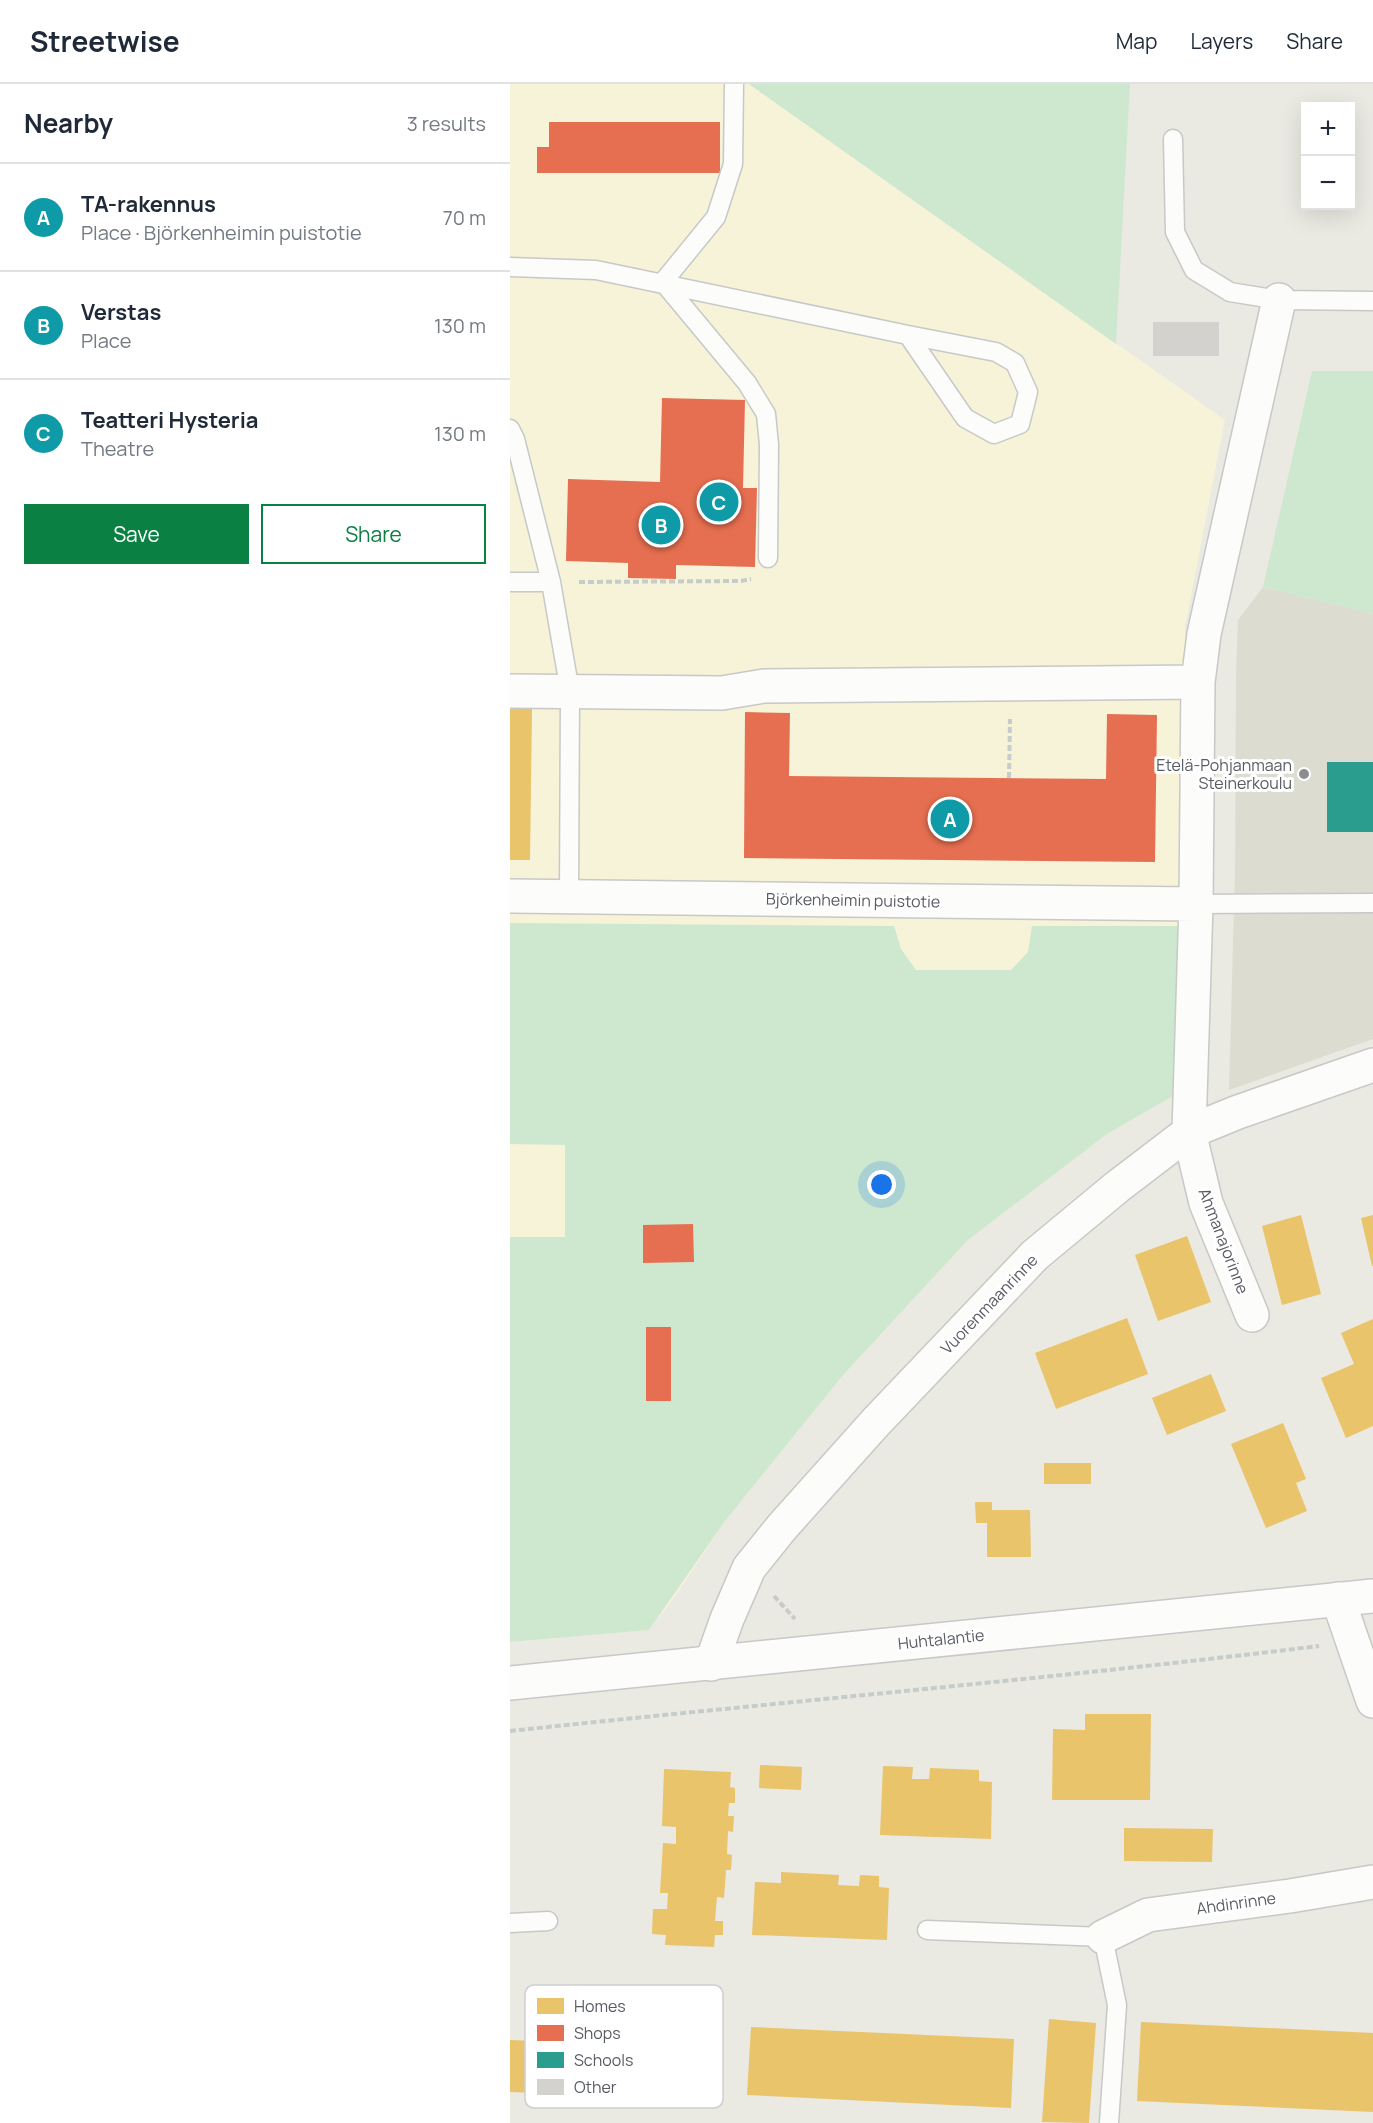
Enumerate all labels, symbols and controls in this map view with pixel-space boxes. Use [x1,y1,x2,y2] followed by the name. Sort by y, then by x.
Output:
[30,22,180,60] text: Streetwise
[1116,27,1157,55] text: Map
[1190,27,1253,55] text: Layers
[1286,27,1343,55] text: Share
[1301,102,1355,210] map controls
[1301,102,1355,156] button: +
[24,105,113,141] text: Nearby
[407,110,486,137] text: 3 results
[1301,156,1355,210] button: −
[81,189,216,219] text: TA-rakennus
[37,204,50,231] text: A
[443,204,486,231] text: 70 m
[81,219,362,246] text: Place · Björkenheimin puistotie
[81,297,161,327] text: Verstas
[37,312,50,339] text: B
[434,312,486,339] text: 130 m
[81,327,131,354] text: Place
[81,405,259,435] text: Teatteri Hysteria
[36,420,51,447] text: C
[434,420,486,447] text: 130 m
[81,435,154,462] text: Theatre
[700,480,738,524] pin: C
[642,502,680,548] pin: B
[24,504,249,564] button: Save
[261,504,486,564] button: Share
[1156,754,1292,794] place label: Etelä-Pohjanmaan Steinerkoulu
[1297,767,1311,781] marker: Etelä-Pohjanmaan Steinerkoulu
[930,796,970,842] pin: A
[766,887,940,913] street label: Björkenheimin puistotie
[867,1170,896,1199] your location
[1194,1185,1254,1297] street label: Ahmanajorinne
[936,1249,1042,1359] street label: Vuorenmaanrinne
[897,1624,985,1654] street label: Huhtalantie
[1195,1887,1277,1919] street label: Ahdinrinne
[525,1985,723,2108] legend
[574,1995,626,2017] text: Homes
[574,2022,621,2044] text: Shops
[574,2049,633,2071] text: Schools
[574,2076,617,2098] text: Other

